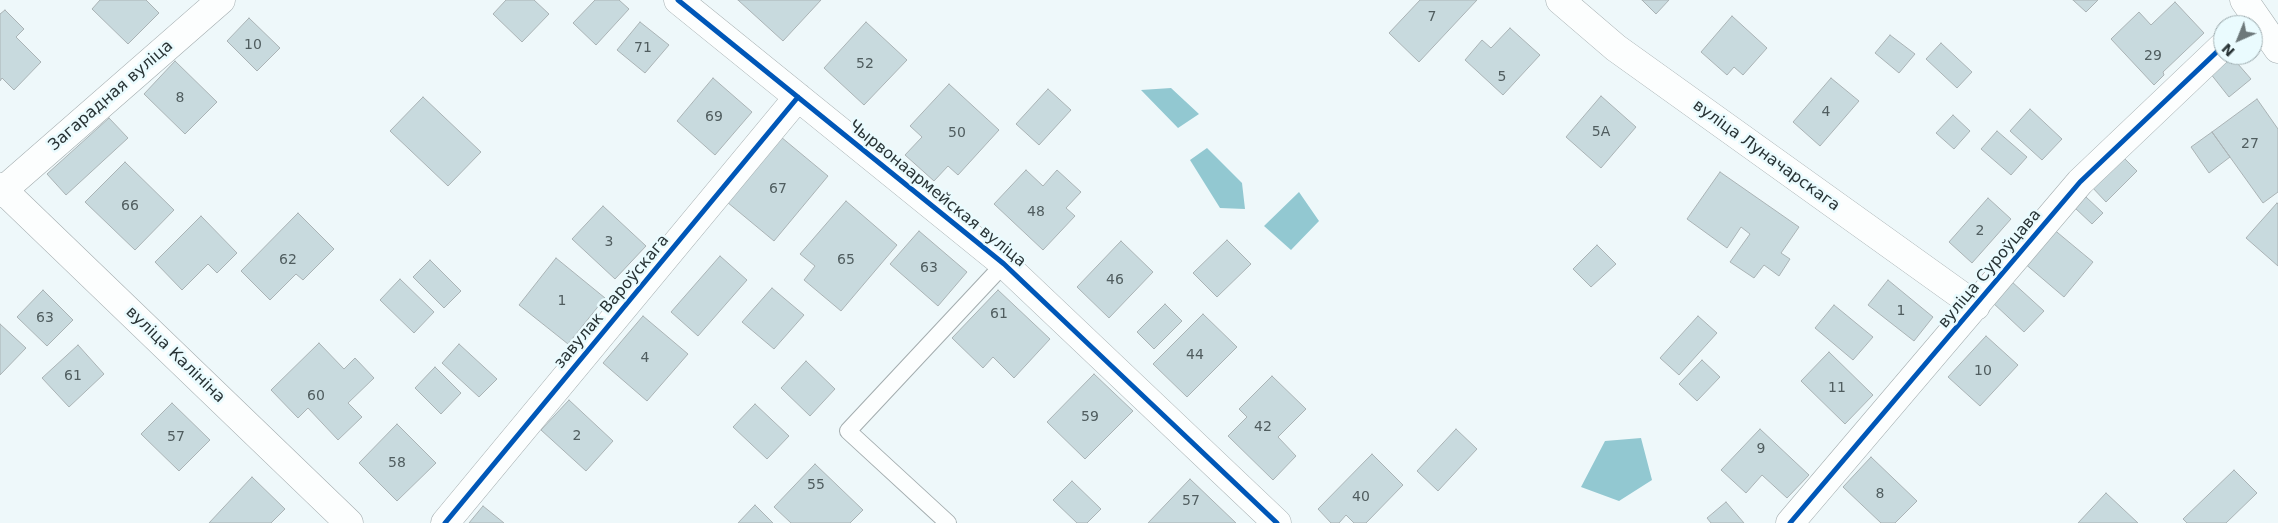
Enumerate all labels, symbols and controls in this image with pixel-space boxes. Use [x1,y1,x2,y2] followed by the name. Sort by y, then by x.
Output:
[1428,9,1436,25] house number: 7
[2213,15,2263,65] north arrow
[45,37,177,155] street label: Загарадная вуліца
[244,37,262,53] house number: 10
[634,40,652,56] house number: 71
[2219,40,2238,60] text: N
[2144,48,2162,64] house number: 29
[856,56,874,72] house number: 52
[1498,69,1506,85] house number: 5
[176,90,184,106] house number: 8
[1689,96,1843,216] street label: вуліца Луначарскага
[1822,104,1830,120] house number: 4
[705,109,723,125] house number: 69
[844,116,1030,272] street label: Чырвонаармейская вуліца
[1592,124,1610,140] house number: 5А
[948,125,966,141] house number: 50
[2241,136,2259,152] house number: 27
[769,181,787,197] house number: 67
[121,198,139,214] house number: 66
[1027,204,1045,220] house number: 48
[1935,206,2045,332] street label: вуліца Суроўцава
[1976,223,1984,239] house number: 2
[550,231,674,373] street label: завулак Вароўскага
[605,234,613,250] house number: 3
[279,252,297,268] house number: 62
[837,252,855,268] house number: 65
[920,260,938,276] house number: 63
[1106,272,1124,288] house number: 46
[558,293,566,309] house number: 1
[121,303,229,407] street label: вуліца Калініна
[1897,303,1905,319] house number: 1
[990,306,1008,322] house number: 61
[36,310,54,326] house number: 63
[1186,347,1204,363] house number: 44
[641,350,649,366] house number: 4
[1974,363,1992,379] house number: 10
[64,368,82,384] house number: 61
[1828,380,1846,396] house number: 11
[307,388,325,404] house number: 60
[1081,409,1099,425] house number: 59
[1254,419,1272,435] house number: 42
[573,428,581,444] house number: 2
[167,429,185,445] house number: 57
[1757,441,1765,457] house number: 9
[388,455,406,471] house number: 58
[807,477,825,493] house number: 55
[1876,486,1884,502] house number: 8
[1352,489,1370,505] house number: 40
[1182,493,1200,509] house number: 57

